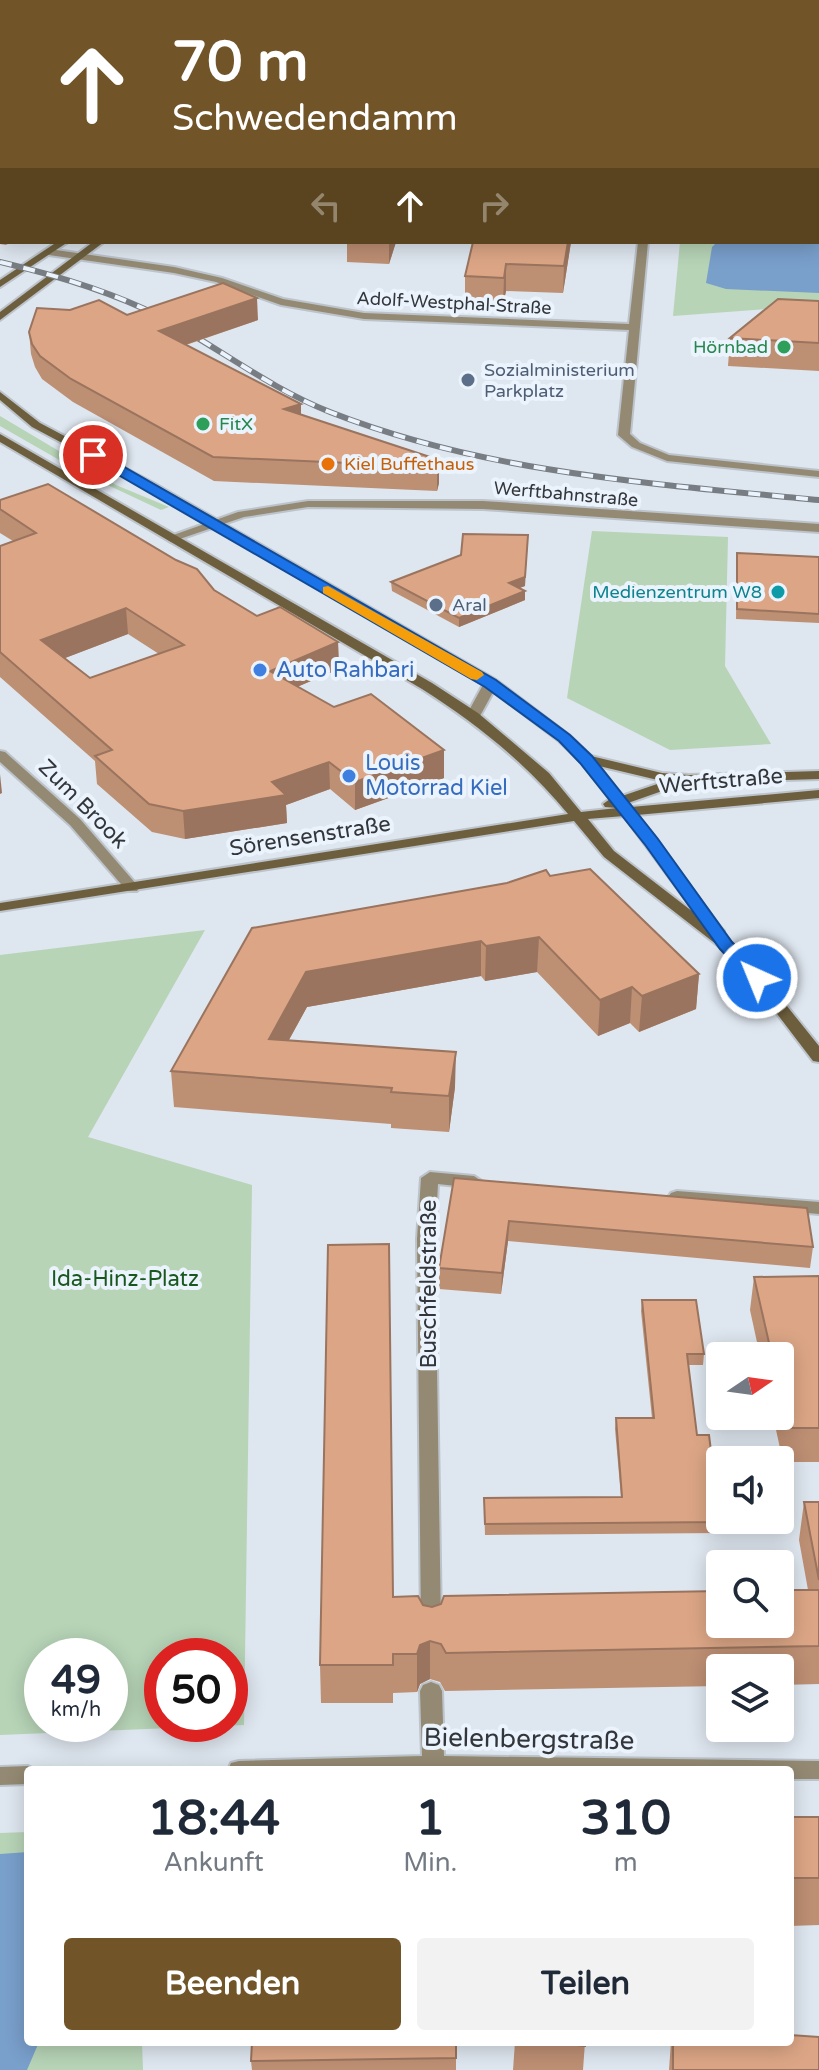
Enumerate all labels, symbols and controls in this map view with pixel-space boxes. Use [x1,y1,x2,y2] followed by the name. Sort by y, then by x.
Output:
[172,29,308,96] text: 70 m
[40,32,144,136] icon: ahead
[172,97,458,140] text: Schwedendamm
[304,184,348,228] icon: left
[388,184,432,228] icon: ahead
[472,184,516,228] icon: right
[356,287,552,319] street label: Adolf-Westphal-Straße
[693,336,768,358] place label: Hörnbad
[775,338,793,356] marker: Hörnbad
[484,359,635,402] place label: Sozialministerium Parkplatz
[459,371,477,389] marker: Sozialministerium Parkplatz
[219,413,253,435] place label: FitX
[194,415,212,433] marker: FitX
[59,421,127,489] pin
[71,433,115,477] icon: arrive
[344,453,474,475] place label: Kiel Buffethaus
[319,455,337,473] marker: Kiel Buffethaus
[493,477,639,511] street label: Werftbahnstraße
[592,581,762,603] place label: Medienzentrum W8
[769,583,787,601] marker: Medienzentrum W8
[452,594,487,616] place label: Aral
[427,596,445,614] marker: Aral
[276,657,414,683] place label: Auto Rahbari
[251,661,269,679] marker: Auto Rahbari
[365,750,508,801] place label: Louis Motorrad Kiel
[33,754,133,854] street label: Zum Brook
[658,763,784,799] street label: Werftstraße
[340,767,358,785] marker: Louis Motorrad Kiel
[228,810,392,862] street label: Sörensenstraße
[715,936,799,1020] position arrow
[416,1200,442,1368] street label: Buschfeldstraße
[51,1266,199,1292] park label: Ida-Hinz-Platz
[706,1342,794,1430] north arrow
[706,1342,794,1742] map controls
[706,1446,794,1534] button: sound
[706,1550,794,1638] button: search
[144,1638,248,1742] speed limit sign: 50
[706,1654,794,1742] button: layers
[51,1656,101,1704] text: 49
[51,1698,101,1722] text: km/h
[423,1722,635,1756] street label: Bielenbergstraße
[147,1790,280,1848] text: 18:44
[415,1790,445,1848] text: 1
[580,1790,671,1848] text: 310
[164,1847,264,1878] text: Ankunft
[403,1847,457,1878] text: Min.
[614,1847,638,1878] text: m
[64,1938,401,2030] button: Beenden
[417,1938,754,2030] button: Teilen

